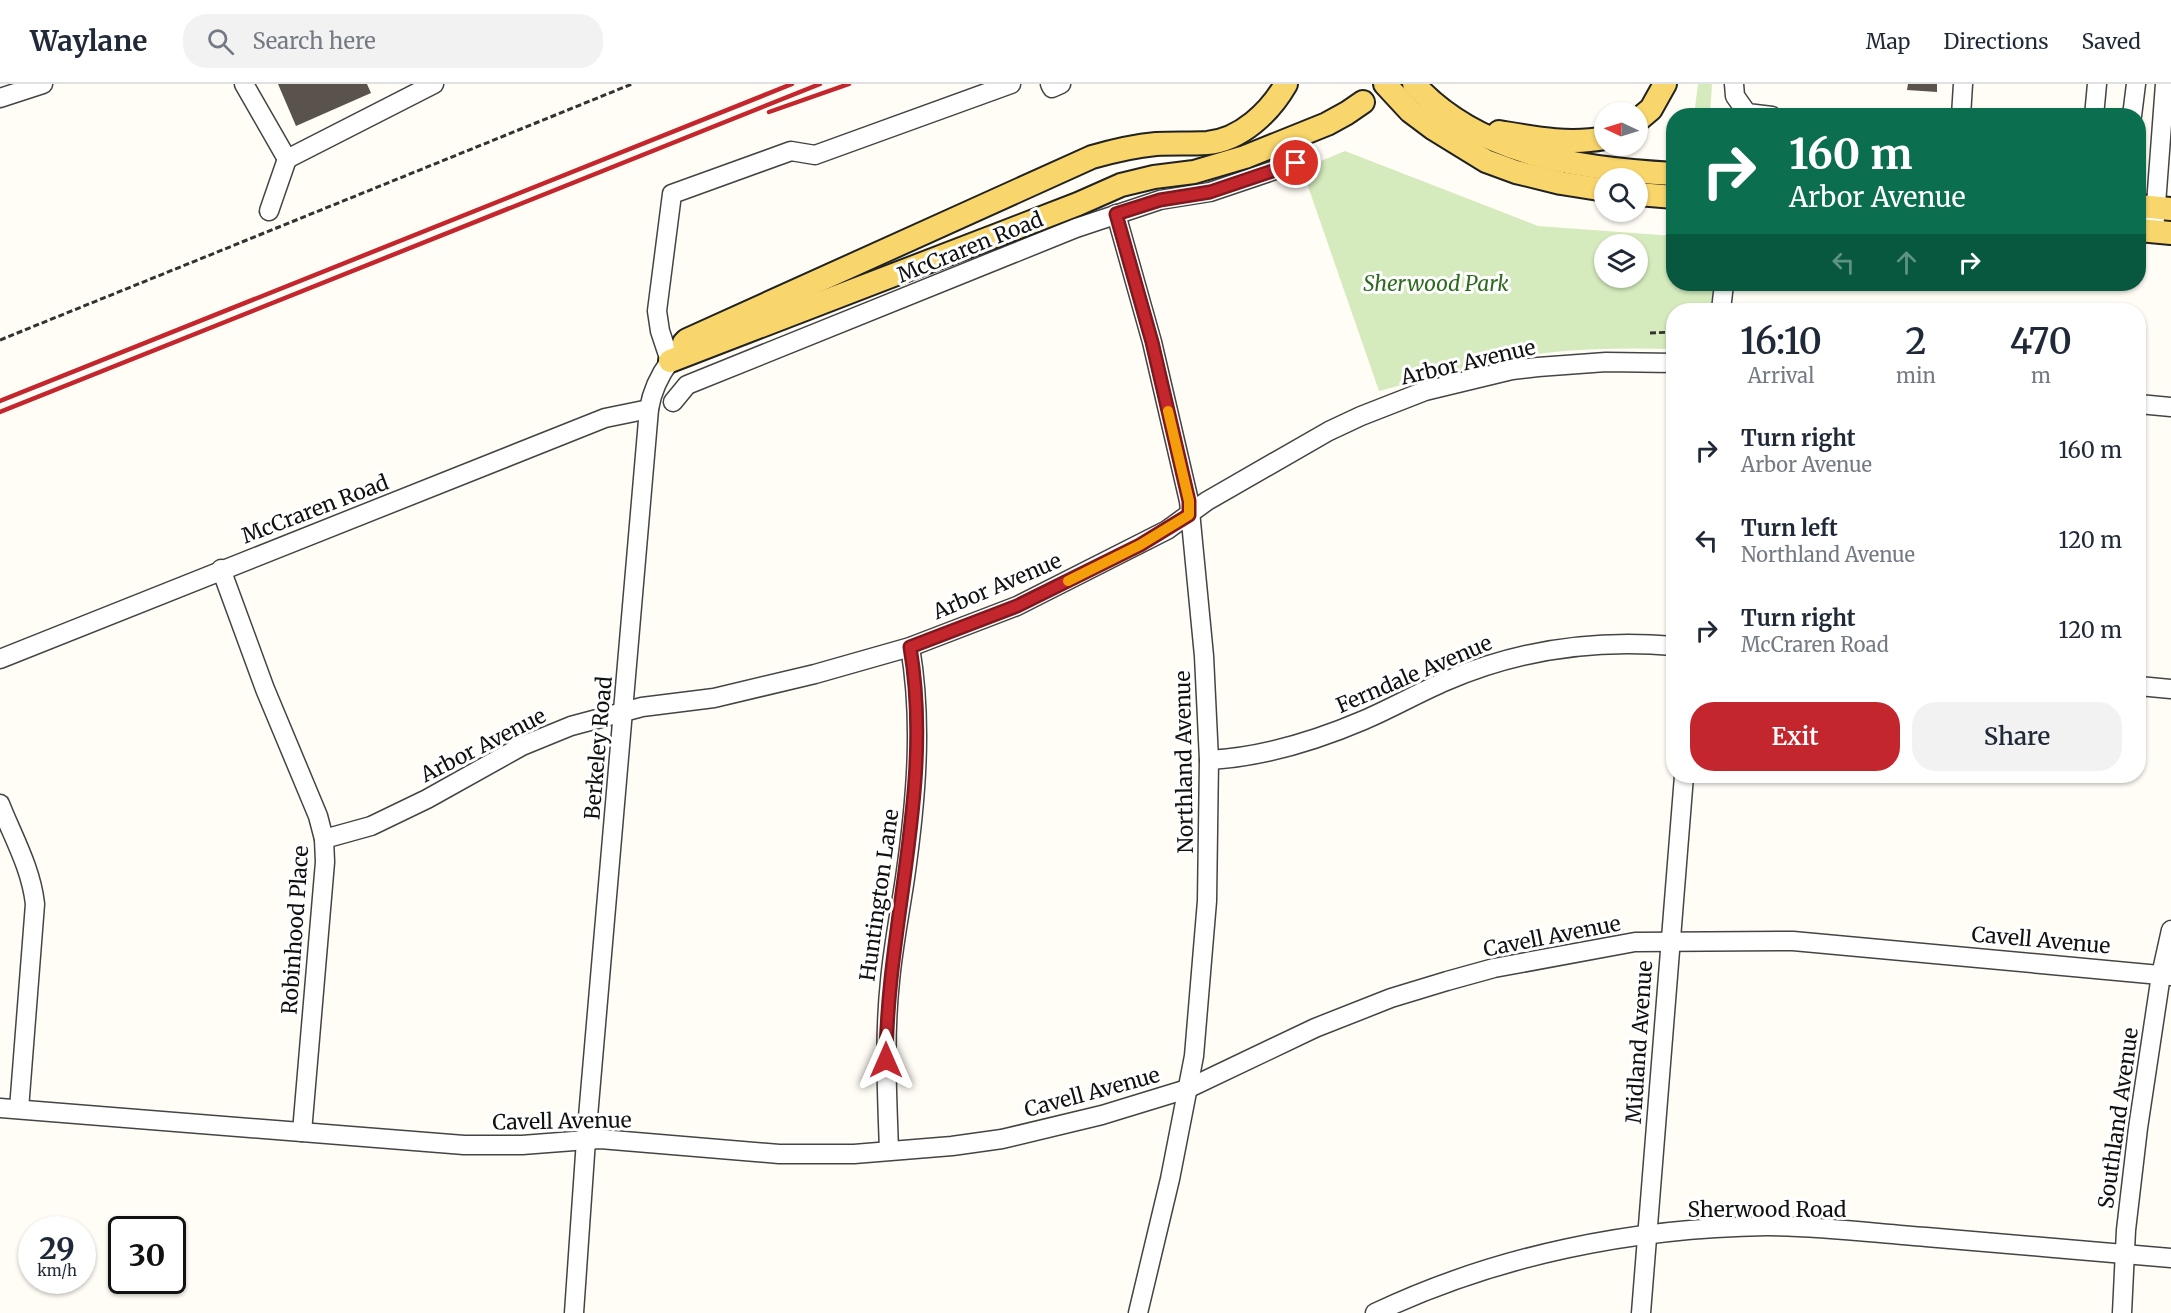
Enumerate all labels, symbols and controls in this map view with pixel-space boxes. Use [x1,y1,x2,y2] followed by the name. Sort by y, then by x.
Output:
[183,14,603,68] search box
[30,23,147,59] text: Waylane
[204,25,237,58] icon: search
[252,27,376,55] text: Search here
[1866,28,1910,55] text: Map
[1943,28,2048,55] text: Directions
[2081,28,2141,55] text: Saved
[1594,102,1648,156] north arrow
[1594,102,1648,288] map controls
[1789,128,1913,180] text: 160 m
[1690,132,1768,210] icon: right
[1270,137,1321,188] pin
[1279,146,1312,179] icon: arrive
[1594,168,1648,222] button: search
[1789,180,1966,214] text: Arbor Avenue
[893,205,1047,289] street label: McCraren Road
[1594,234,1648,288] button: layers
[1827,246,1860,279] icon: left
[1890,246,1923,279] icon: ahead
[1953,246,1986,279] icon: right
[1363,270,1509,297] park label: Sherwood Park
[1740,319,1822,364] text: 16:10
[1905,319,1927,364] text: 2
[2010,319,2072,364] text: 470
[1397,333,1538,391] street label: Arbor Avenue
[1748,363,1814,388] text: Arrival
[1896,363,1936,388] text: min
[2031,363,2051,388] text: m
[1741,424,1855,452] text: Turn right
[1690,434,1723,467] icon: right
[2058,436,2122,464] text: 160 m
[1741,452,1872,477] text: Arbor Avenue
[238,468,393,549] street label: McCraren Road
[1741,514,1838,542] text: Turn left
[1690,524,1723,557] icon: left
[2058,526,2122,554] text: 120 m
[1741,542,1915,567] text: Northland Avenue
[928,547,1066,626] street label: Arbor Avenue
[1741,604,1855,632] text: Turn right
[1690,614,1723,647] icon: right
[2058,616,2122,644] text: 120 m
[1332,629,1496,719] street label: Ferndale Avenue
[1741,632,1889,657] text: McCraren Road
[1169,670,1199,854] street label: Northland Avenue
[578,675,618,821] street label: Berkeley Road
[415,702,550,789] street label: Arbor Avenue
[1690,702,1900,771] button: Exit
[1912,702,2122,771] button: Share
[854,807,904,983] street label: Huntington Lane
[276,845,314,1015] street label: Robinhood Place
[1481,909,1623,963] street label: Cavell Avenue
[1970,920,2112,960] street label: Cavell Avenue
[1620,960,1658,1124] street label: Midland Avenue
[2092,1026,2144,1210] street label: Southland Avenue
[854,1028,918,1092] position arrow
[1021,1061,1163,1123] street label: Cavell Avenue
[492,1106,632,1136] street label: Cavell Avenue
[1688,1196,1847,1223] street label: Sherwood Road
[108,1216,186,1294] speed limit sign: 30
[39,1229,75,1267] text: 29
[37,1261,77,1280] text: km/h

